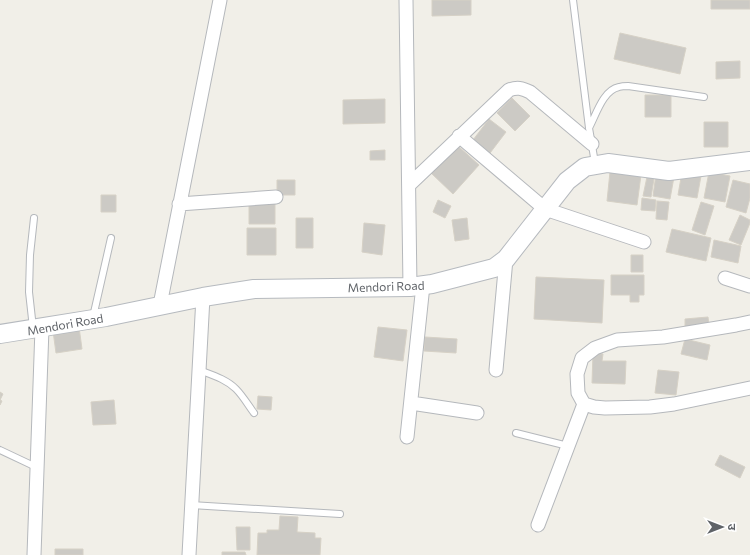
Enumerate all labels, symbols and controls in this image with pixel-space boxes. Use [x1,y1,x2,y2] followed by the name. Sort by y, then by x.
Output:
[347,278,425,294] street label: Mendori Road
[26,310,104,338] street label: Mendori Road
[702,507,742,547] north arrow
[726,524,739,531] text: उ

